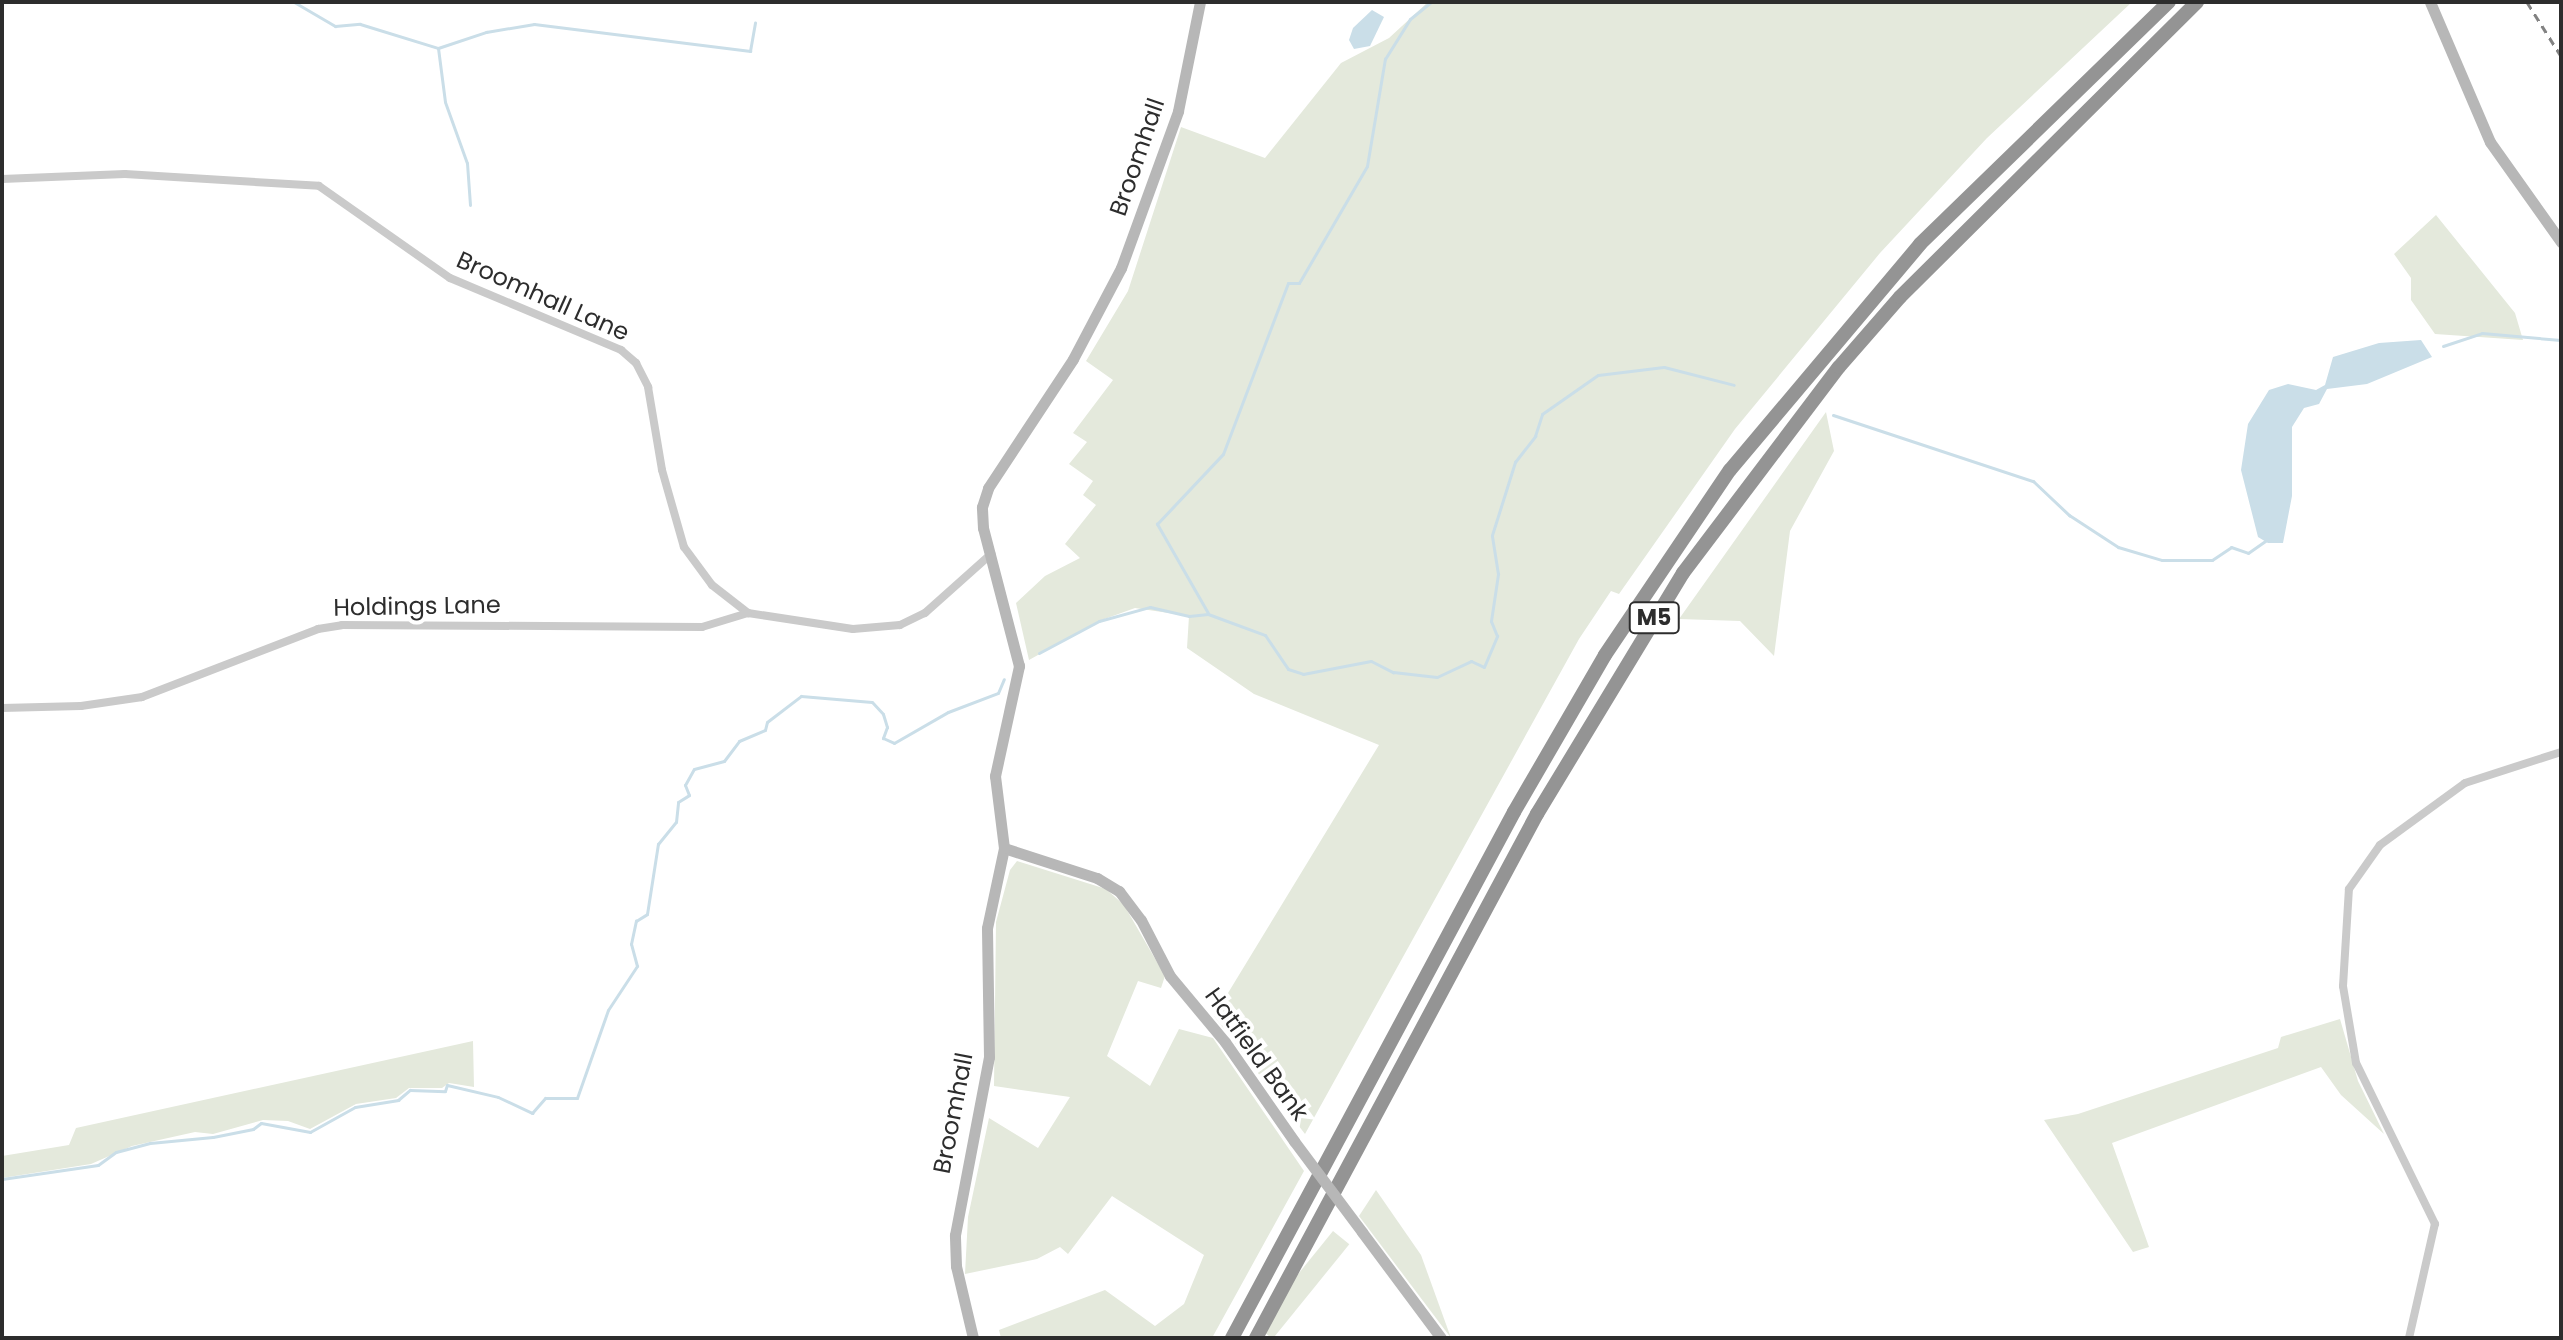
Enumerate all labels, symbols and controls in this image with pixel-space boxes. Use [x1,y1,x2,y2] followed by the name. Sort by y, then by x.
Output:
[1103,94,1171,220] street label: Broomhall
[452,245,634,347] street label: Broomhall Lane
[333,590,501,622] street label: Holdings Lane
[1628,600,1680,636] road number: M5
[1199,982,1315,1126] street label: Hatfield Bank
[927,1050,979,1176] street label: Broomhall

